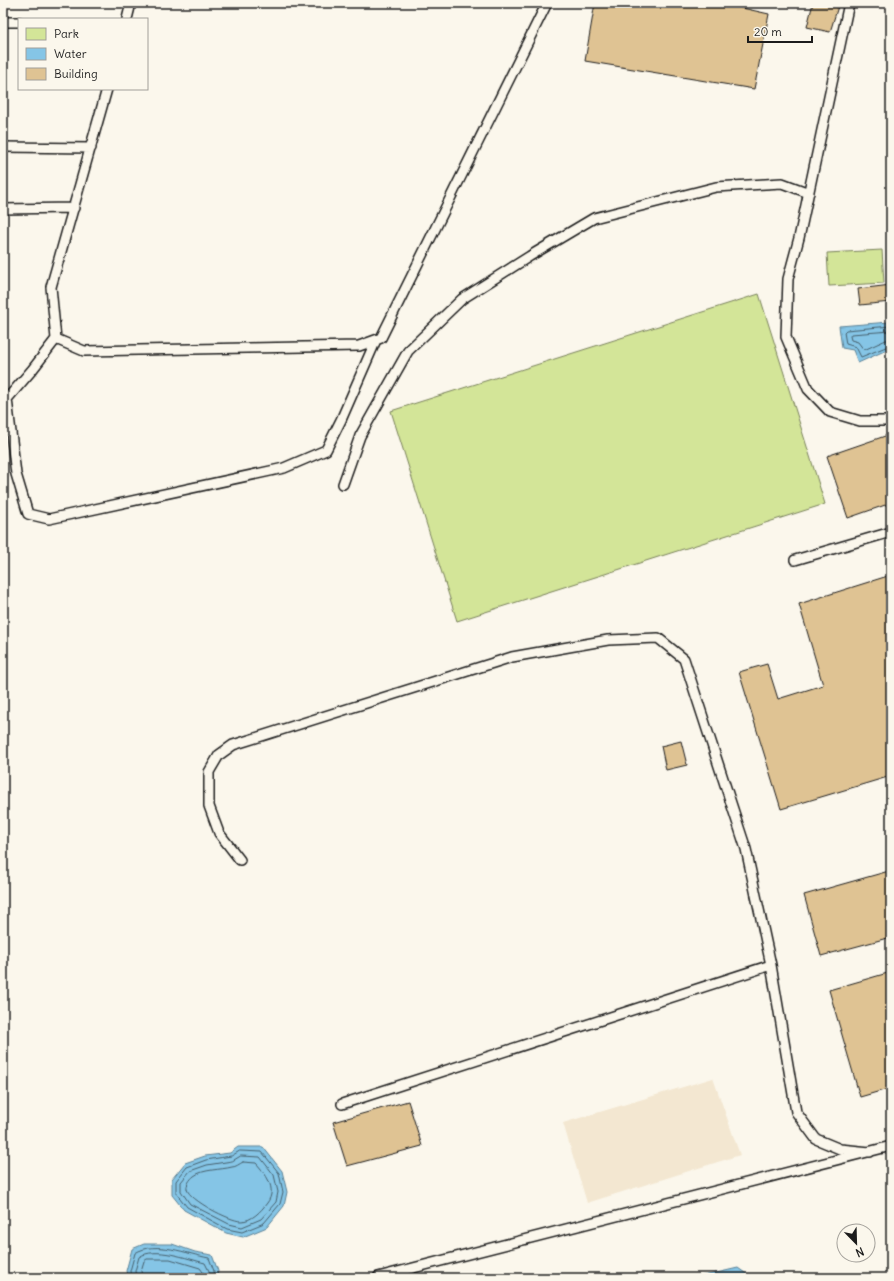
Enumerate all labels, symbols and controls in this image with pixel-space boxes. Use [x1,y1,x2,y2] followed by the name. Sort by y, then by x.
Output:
[18,18,148,90] legend
[748,18,812,44] scale bar
[754,24,782,39] text: 20 m
[54,26,79,41] text: Park
[54,46,87,61] text: Water
[54,66,98,81] text: Building
[836,1223,876,1263] north arrow
[854,1244,866,1260] text: N

